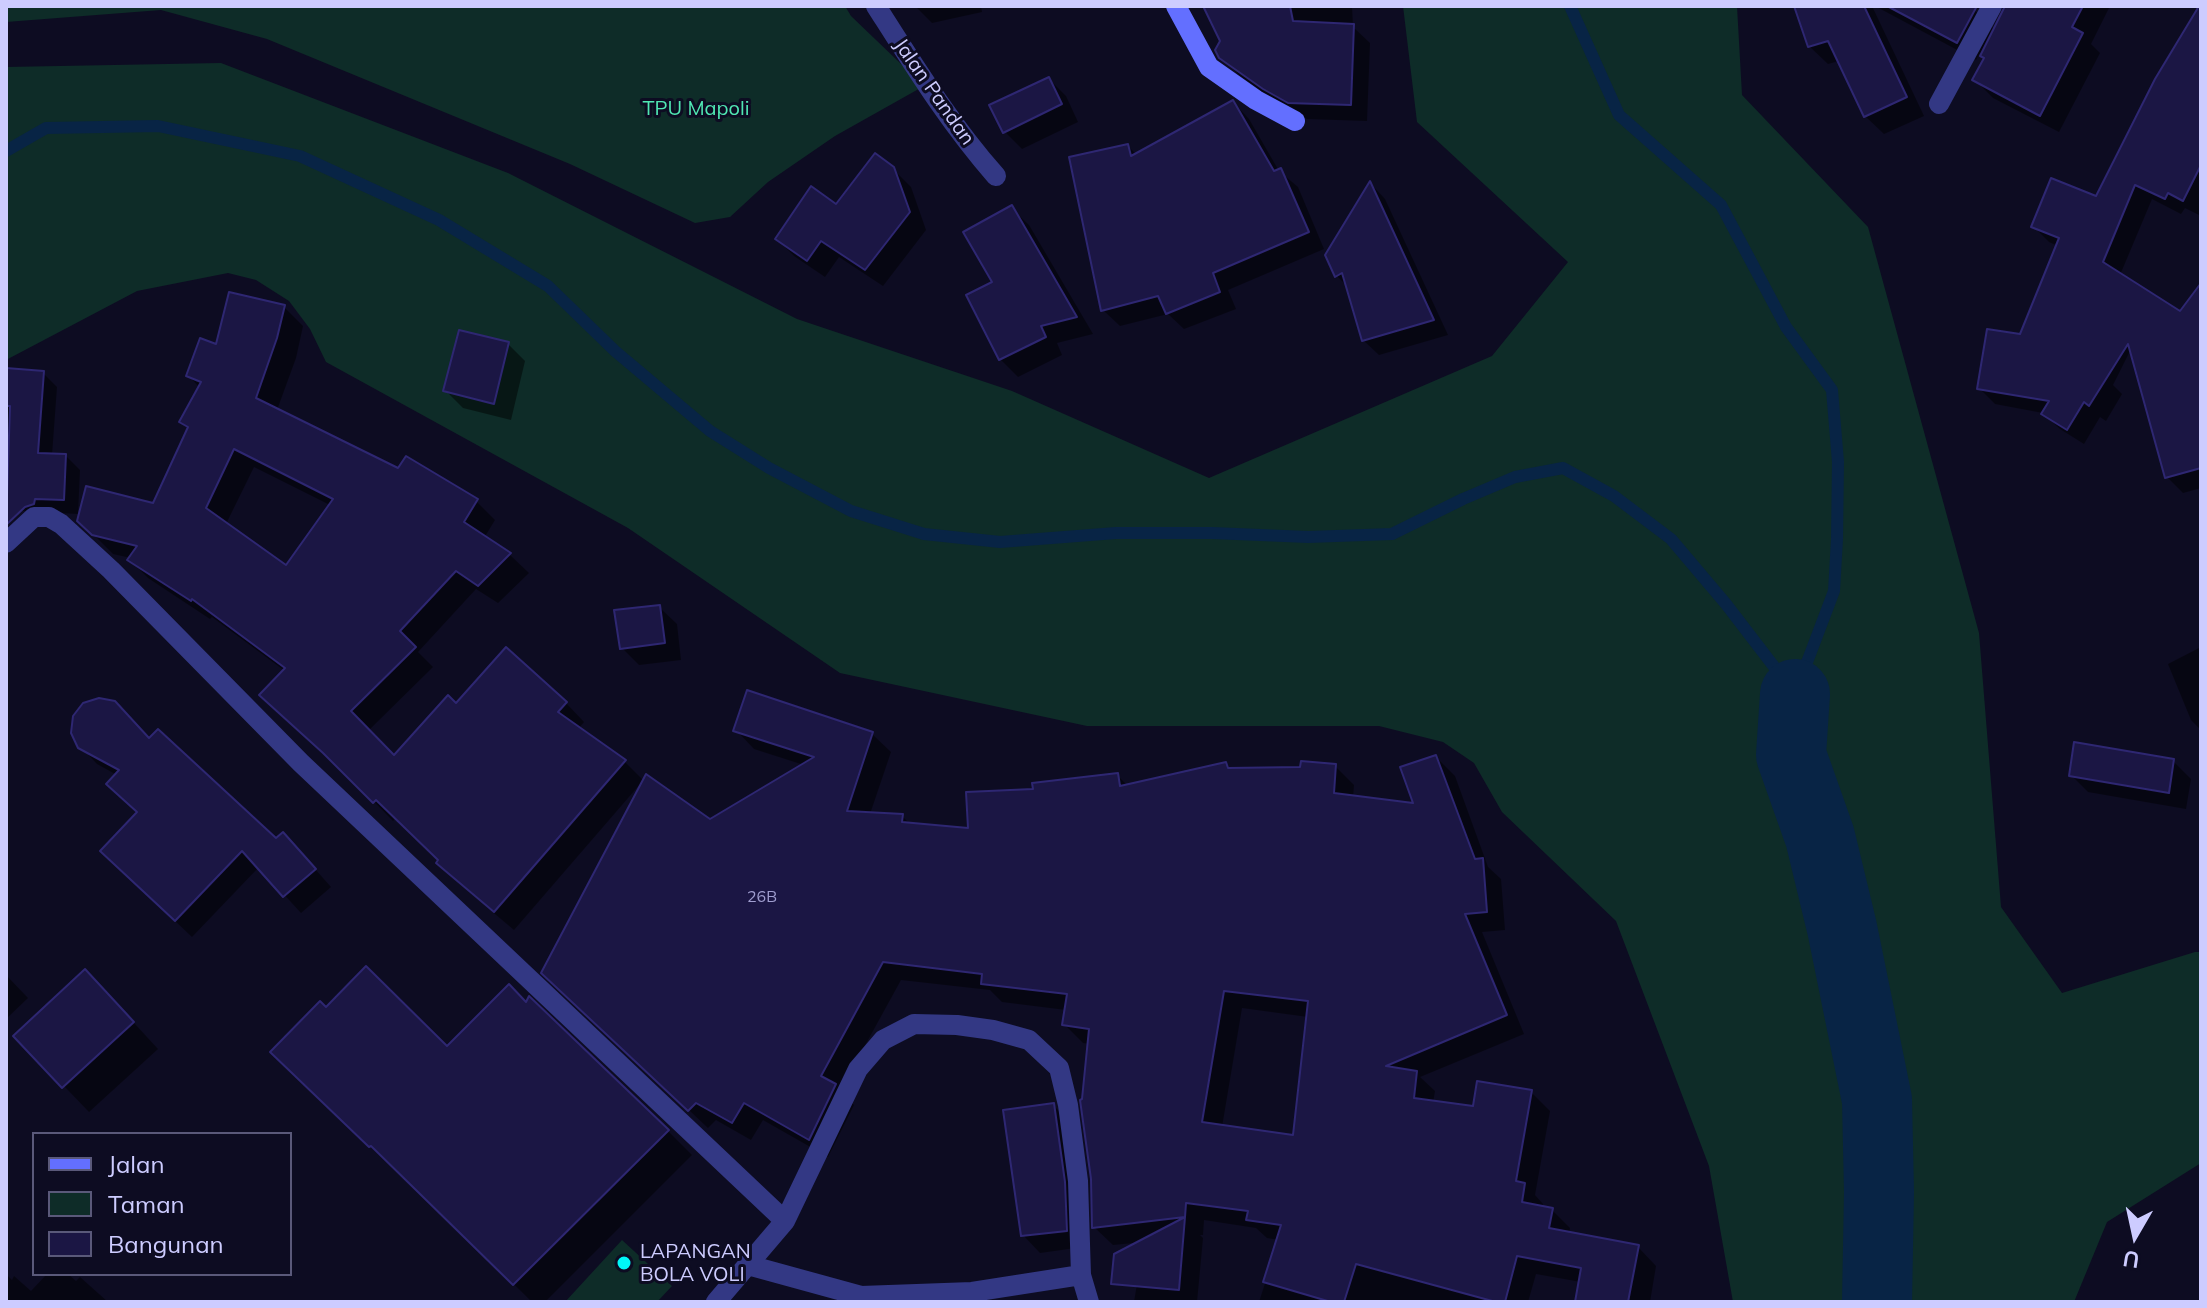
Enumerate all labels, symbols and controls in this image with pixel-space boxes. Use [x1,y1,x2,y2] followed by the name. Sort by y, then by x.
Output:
[889,34,979,150] street label: Jalan Pandan
[642,97,750,121] park label: TPU Mapoli
[747,887,777,907] house number: 26B
[32,1132,292,1276] legend
[108,1149,164,1179] text: Jalan
[108,1189,185,1219] text: Taman
[2095,1196,2175,1276] north arrow
[108,1229,224,1259] text: Bangunan
[640,1240,751,1287] place label: LAPANGAN BOLA VOLI
[2121,1245,2141,1275] text: U
[615,1254,633,1272] marker: LAPANGAN BOLA VOLI

